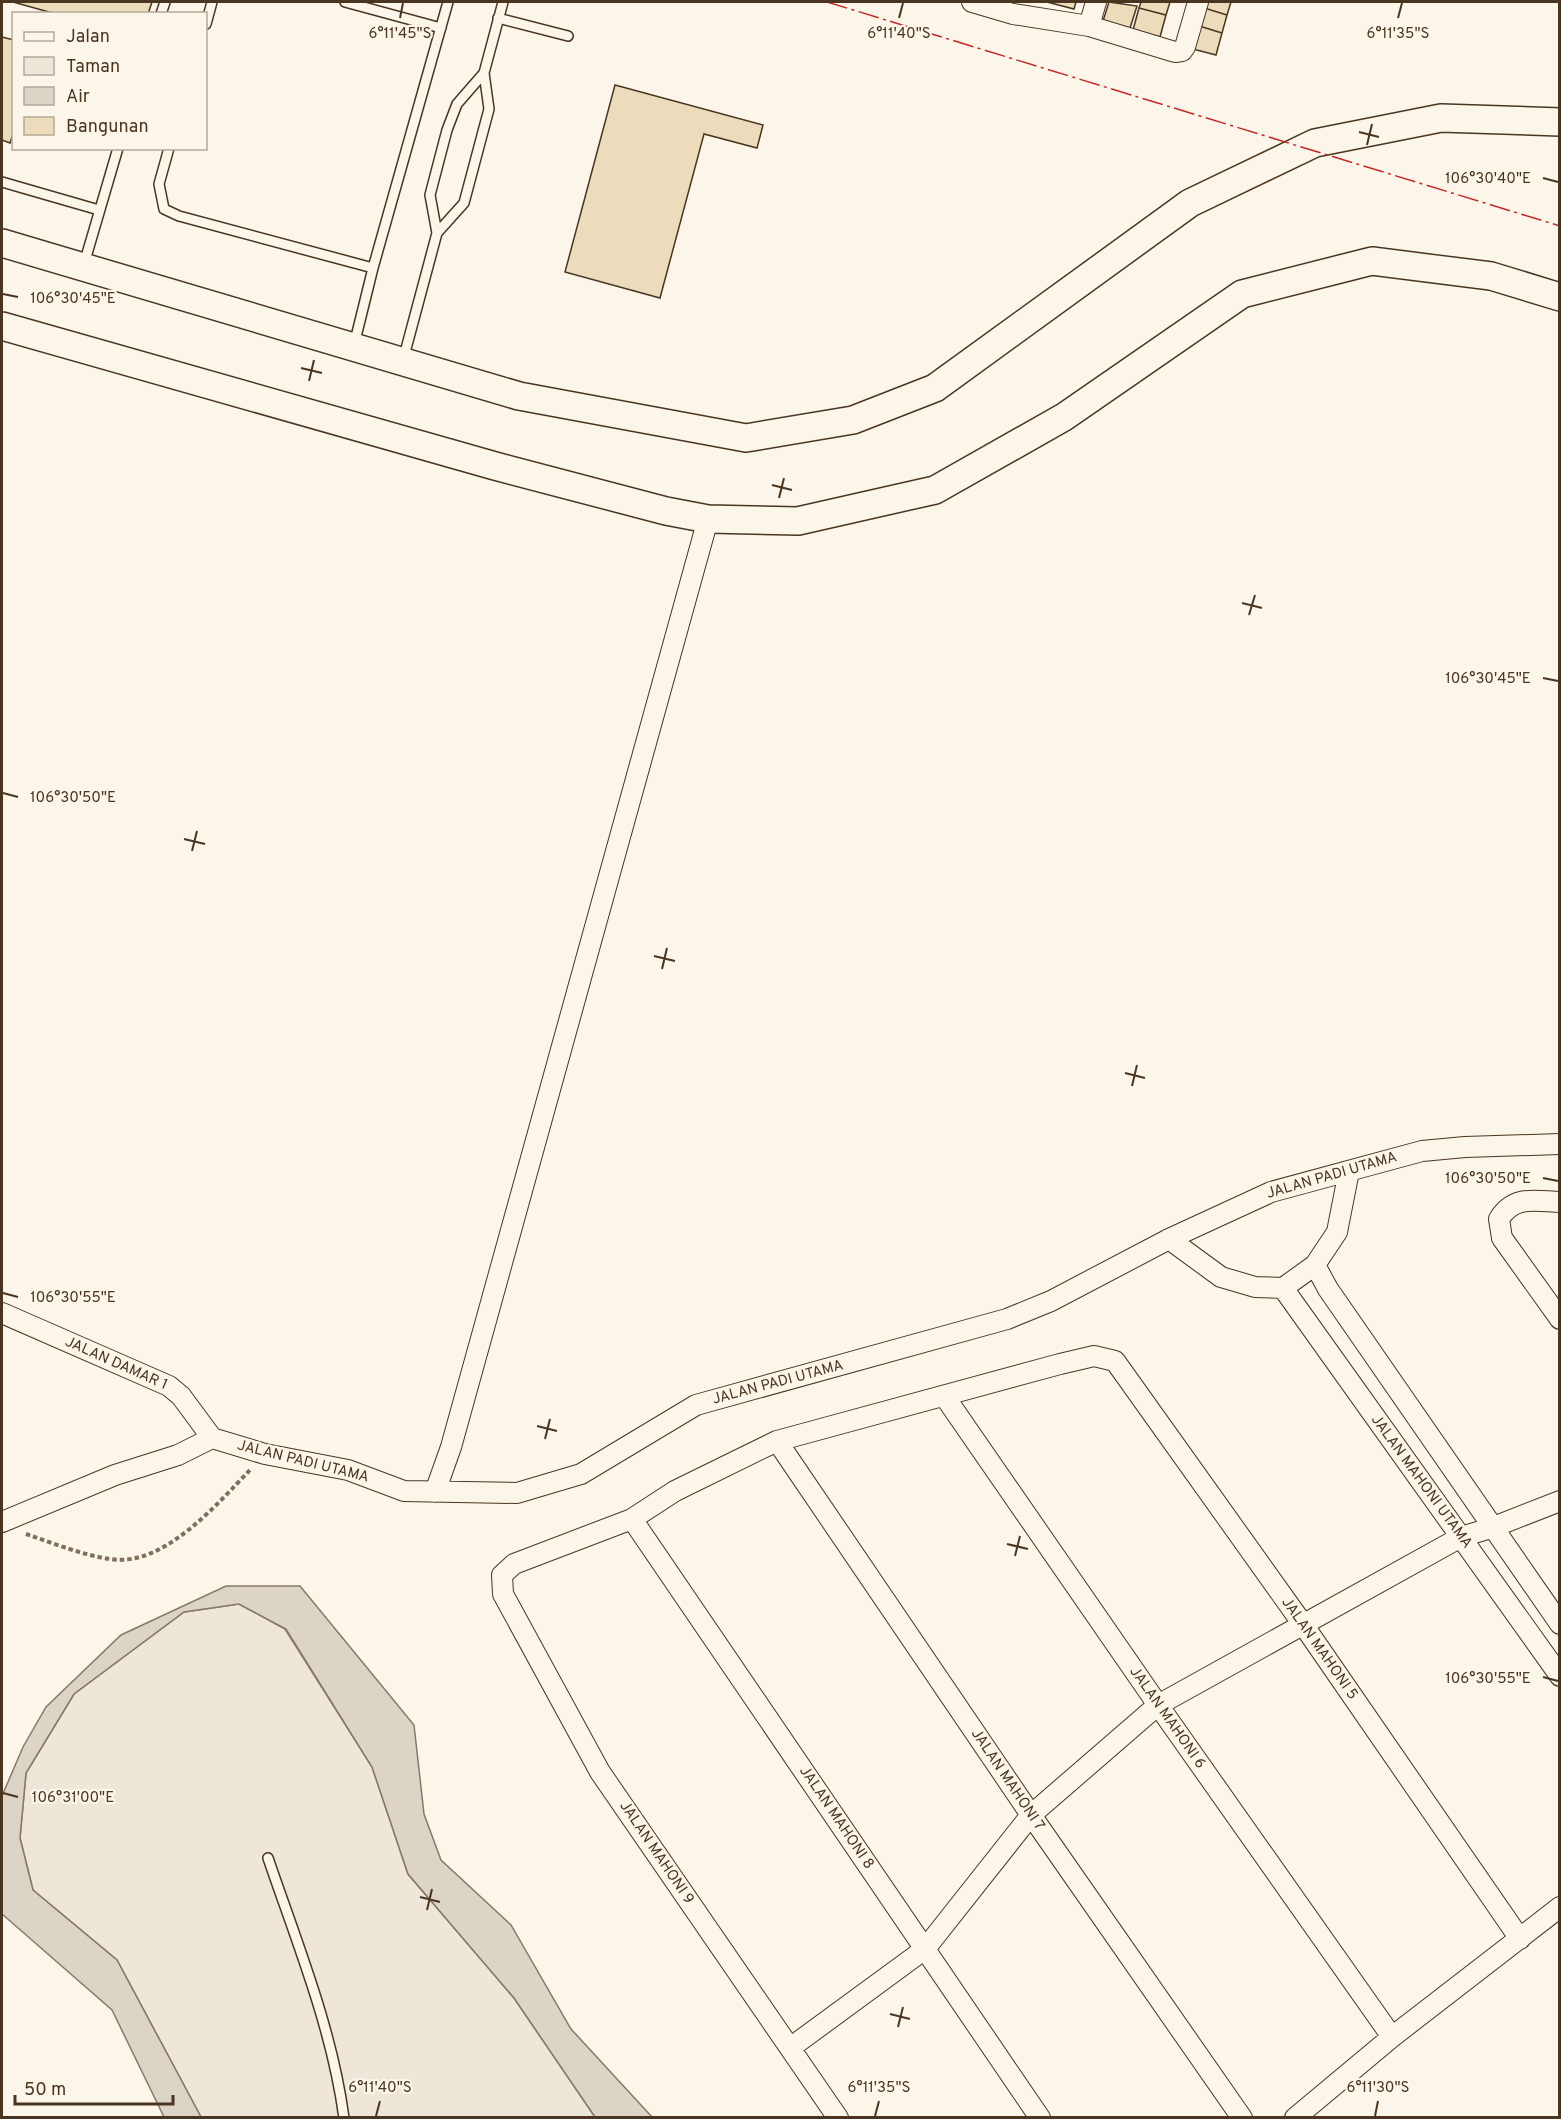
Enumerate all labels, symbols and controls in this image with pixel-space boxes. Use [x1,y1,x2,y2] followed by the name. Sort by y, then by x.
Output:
[12,12,207,150] legend
[368,25,432,44] text: 6°11'45"S
[867,25,931,44] text: 6°11'40"S
[1367,25,1429,44] text: 6°11'35"S
[66,26,110,49] text: Jalan
[66,56,120,79] text: Taman
[66,86,90,109] text: Air
[66,116,149,139] text: Bangunan
[1445,170,1531,189] text: 106°30'40"E
[30,290,116,309] text: 106°30'45"E
[1445,670,1531,689] text: 106°30'45"E
[30,789,116,808] text: 106°30'50"E
[1264,1148,1400,1204] street label: JALAN PADI UTAMA
[1445,1170,1531,1189] text: 106°30'50"E
[30,1289,116,1308] text: 106°30'55"E
[62,1333,170,1395] street label: JALAN DAMAR 1
[710,1356,846,1410] street label: JALAN PADI UTAMA
[1366,1411,1476,1553] street label: JALAN MAHONI UTAMA
[235,1436,371,1488] street label: JALAN PADI UTAMA
[1277,1594,1361,1704] street label: JALAN MAHONI 5
[1125,1663,1209,1773] street label: JALAN MAHONI 6
[1445,1670,1531,1689] text: 106°30'55"E
[966,1725,1048,1835] street label: JALAN MAHONI 7
[794,1763,878,1873] street label: JALAN MAHONI 8
[32,1789,114,1808] text: 106°31'00"E
[614,1798,698,1908] street label: JALAN MAHONI 9
[15,2068,172,2106] scale bar
[24,2079,66,2102] text: 50 m
[348,2079,412,2098] text: 6°11'40"S
[848,2079,910,2098] text: 6°11'35"S
[1346,2079,1410,2098] text: 6°11'30"S

